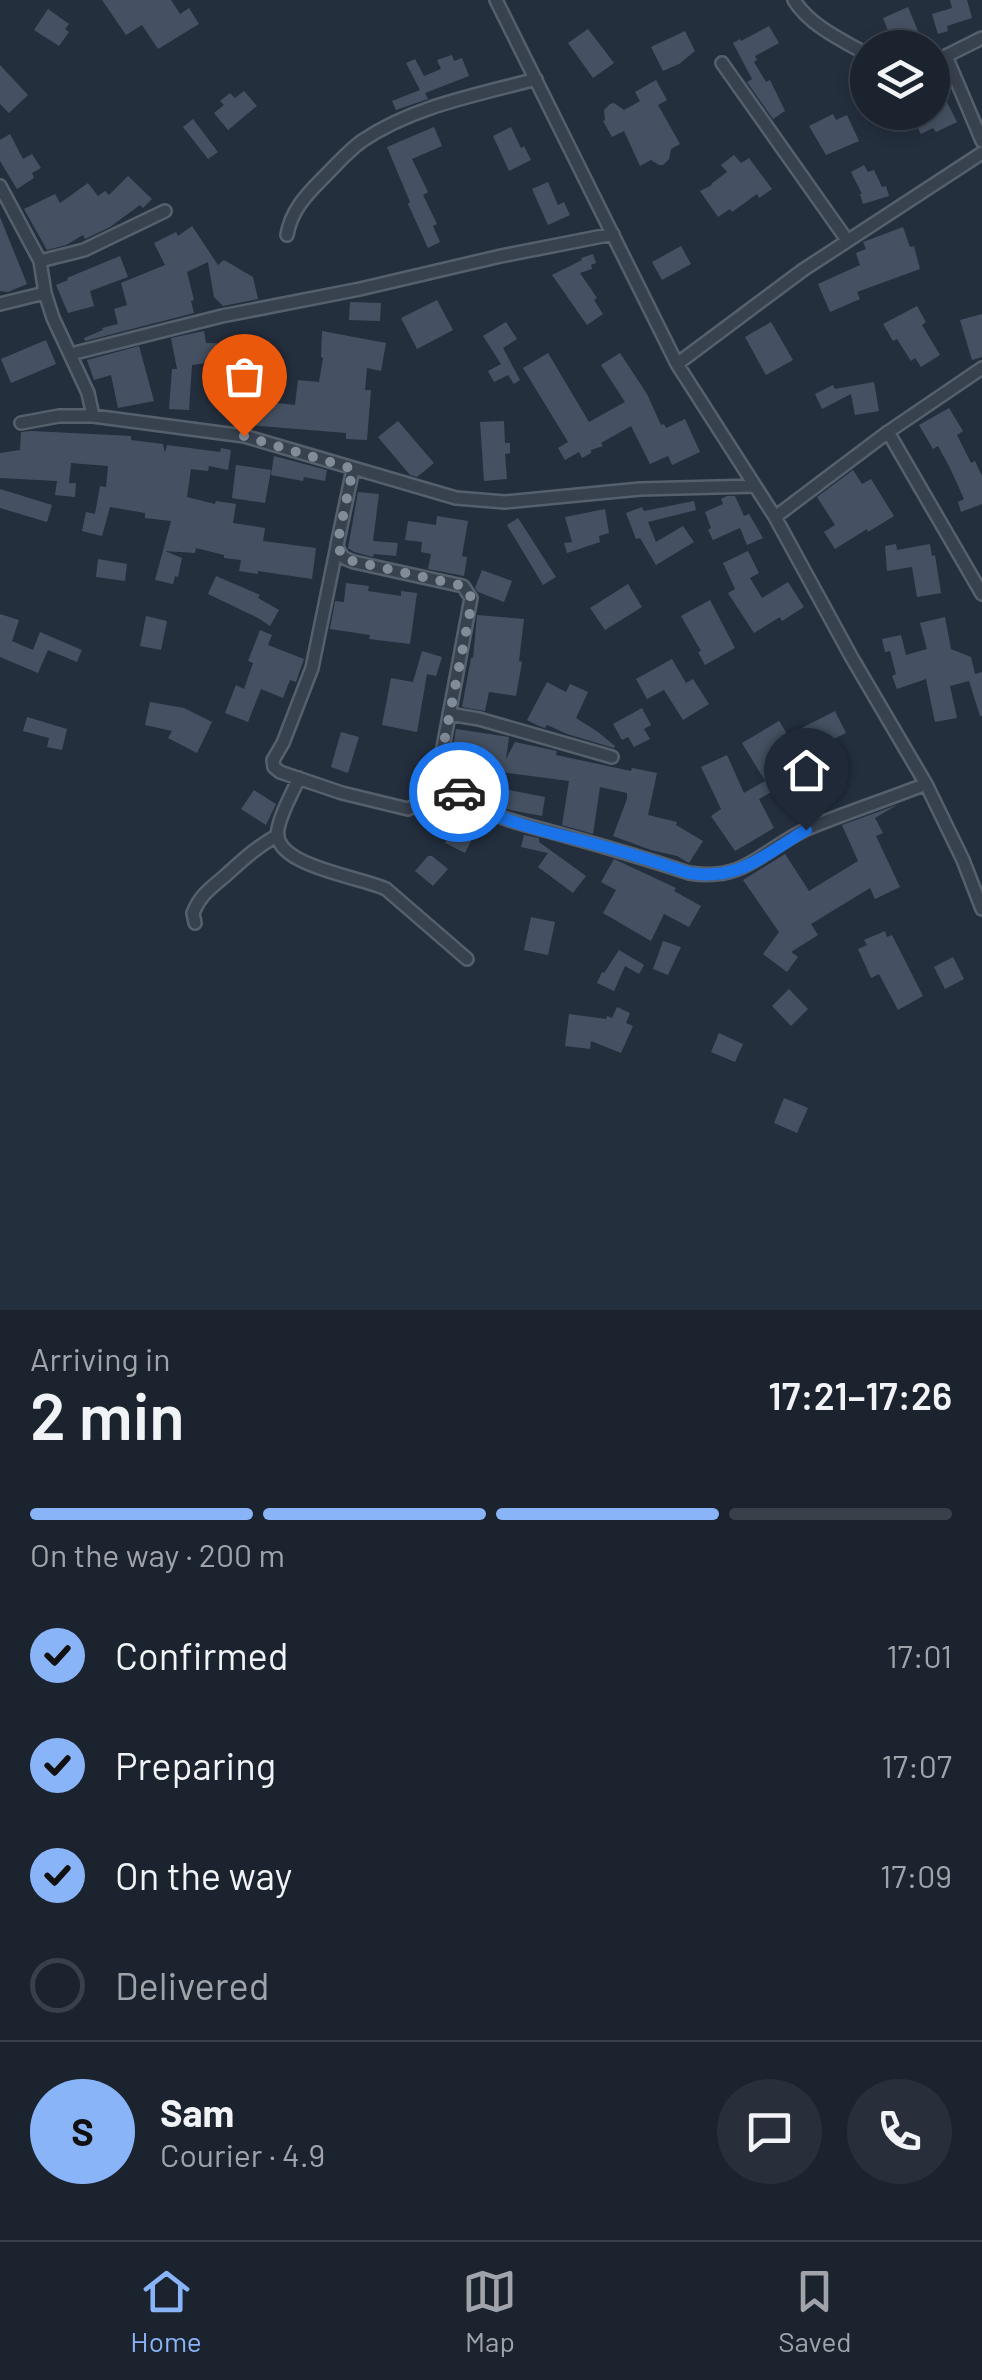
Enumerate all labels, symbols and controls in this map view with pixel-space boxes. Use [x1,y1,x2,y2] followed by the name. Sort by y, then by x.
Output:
[850,30,950,130] map controls
[850,30,950,130] button: layers
[202,334,287,437] pin
[217,349,272,404] icon: bag
[764,728,849,831] pin
[409,742,509,842] courier
[779,743,834,798] icon: home
[432,765,487,820] icon: car
[30,1339,170,1377] text: Arriving in
[768,1372,952,1418] text: 17:21–17:26
[30,1375,185,1453] text: 2 min
[30,1535,285,1573] text: On the way · 200 m
[30,1628,85,1683] icon: check
[115,1632,288,1678] text: Confirmed
[886,1636,952,1674] text: 17:01
[30,1738,85,1793] icon: check
[115,1742,276,1788] text: Preparing
[882,1746,952,1784] text: 17:07
[30,1848,85,1903] icon: check
[115,1852,292,1898] text: On the way
[880,1856,952,1894] text: 17:09
[115,1962,269,2008] text: Delivered
[717,2079,822,2184] button: chat
[847,2079,952,2184] button: phone
[160,2089,234,2135] text: Sam
[71,2108,94,2154] text: S
[160,2135,325,2173] text: Courier · 4.9
[130,2264,202,2358] tab: Home
[462,2264,517,2358] tab: Map
[778,2264,852,2358] tab: Saved

